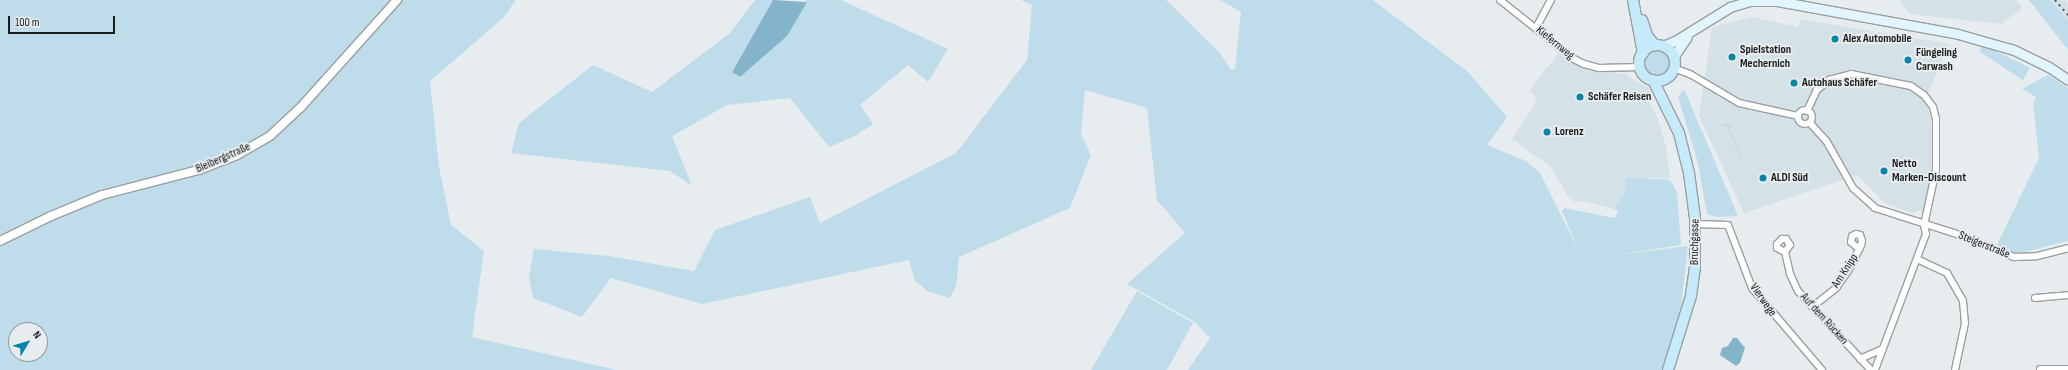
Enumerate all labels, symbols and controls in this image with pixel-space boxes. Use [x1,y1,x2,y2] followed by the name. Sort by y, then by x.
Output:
[10,8,117,34] scale bar
[15,15,40,30] text: 100 m
[1533,23,1577,63] street label: Kiefernweg
[1843,32,1912,46] place label: Alex Automobile
[1830,34,1840,44] marker: Alex Automobile
[1740,43,1791,71] place label: Spielstation Mechernich
[1916,46,1957,74] place label: Füngeling Carwash
[1727,52,1737,62] marker: Spielstation Mechernich
[1903,55,1913,65] marker: Füngeling Carwash
[1802,76,1877,90] place label: Autohaus Schäfer
[1789,78,1799,88] marker: Autohaus Schäfer
[1588,90,1651,104] place label: Schäfer Reisen
[1575,92,1585,102] marker: Schäfer Reisen
[1555,125,1584,139] place label: Lorenz
[1542,127,1552,137] marker: Lorenz
[194,140,252,176] street label: Bleibergstraße
[1892,157,1966,185] place label: Netto Marken-Discount
[1879,166,1889,176] marker: Netto Marken-Discount
[1771,171,1808,185] place label: ALDI Süd
[1758,173,1768,183] marker: ALDI Süd
[1687,219,1703,265] street label: Bruchgasse
[1956,228,2012,262] street label: Steigerstraße
[1829,251,1861,291] street label: Am Knipp
[1746,281,1780,319] street label: Vierwege
[1797,290,1851,348] street label: Auf dem Rücken
[8,322,48,362] north arrow
[30,329,44,341] text: N

